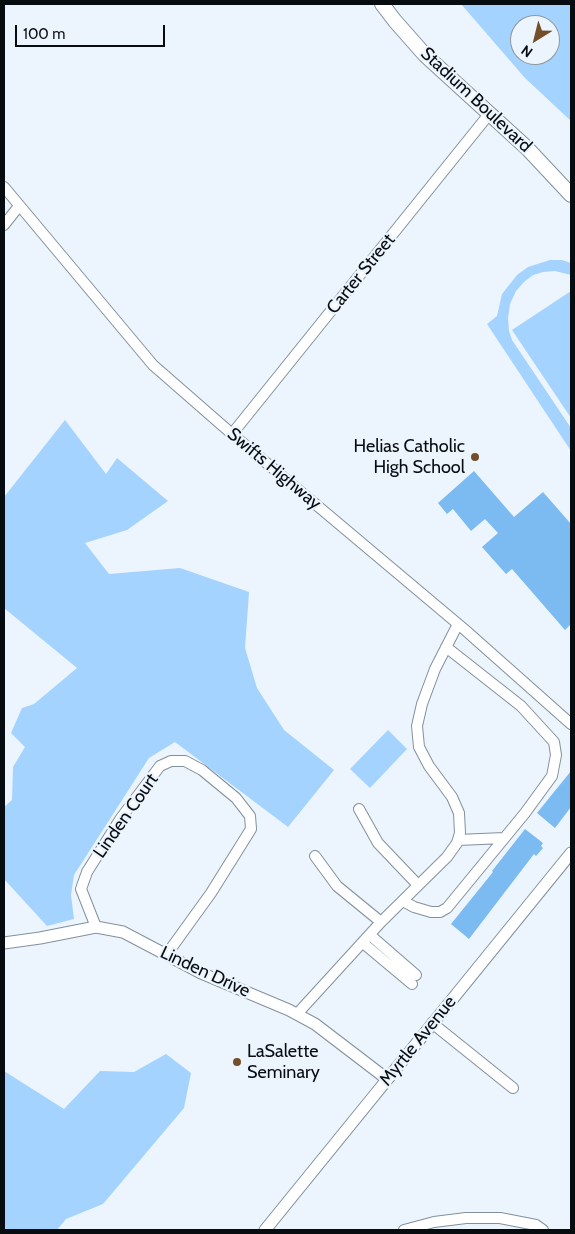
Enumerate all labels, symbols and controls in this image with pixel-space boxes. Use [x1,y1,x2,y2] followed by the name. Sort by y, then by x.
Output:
[18,15,168,47] scale bar
[510,15,560,65] north arrow
[23,25,65,43] text: 100 m
[517,41,536,62] text: N
[416,43,536,157] street label: Stadium Boulevard
[322,230,400,318] street label: Carter Street
[223,423,325,515] street label: Swifts Highway
[354,436,465,478] place label: Helias Catholic High School
[469,451,481,463] marker: Helias Catholic High School
[89,770,163,862] street label: Linden Court
[157,942,253,1002] street label: Linden Drive
[375,992,461,1090] street label: Myrtle Avenue
[247,1041,320,1084] place label: LaSalette Seminary
[231,1056,243,1068] marker: LaSalette Seminary

